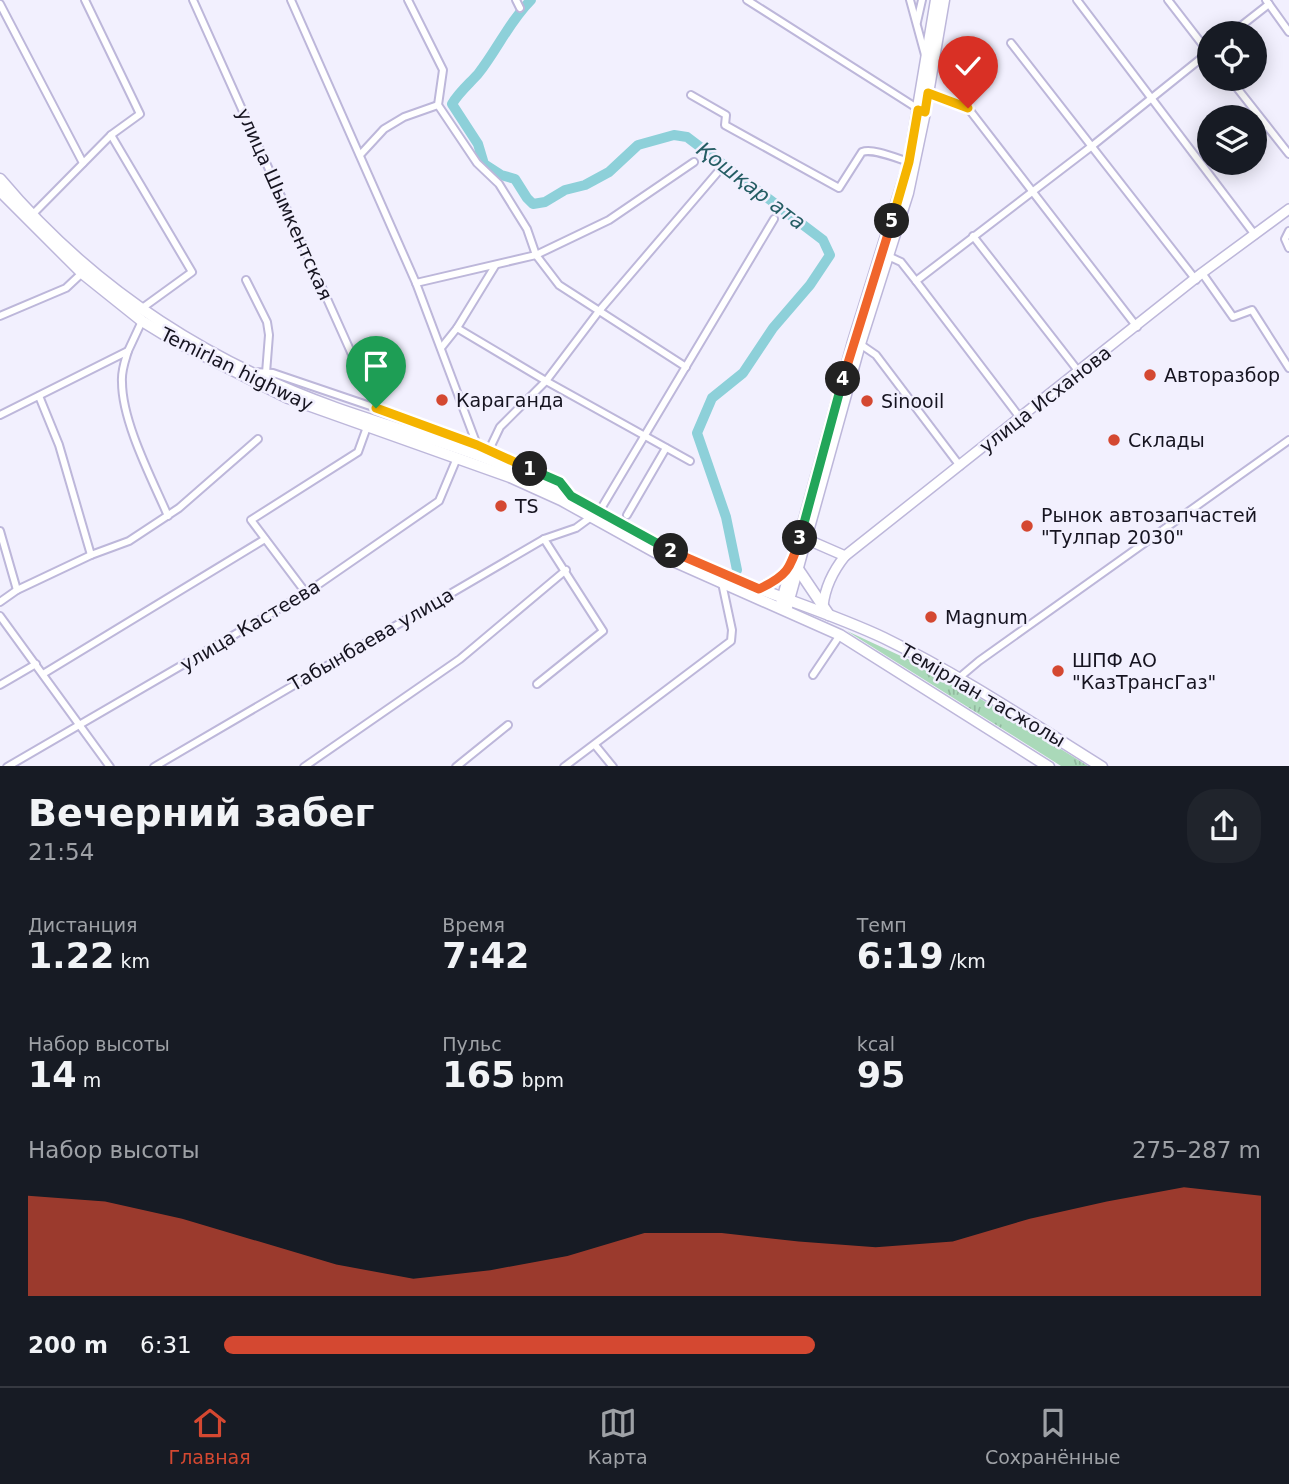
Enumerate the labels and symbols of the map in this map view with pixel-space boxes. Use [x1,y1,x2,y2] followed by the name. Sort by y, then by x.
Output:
[938,36,998,108] pin
[233,105,337,303] street label: улица Шымкентская
[692,137,810,235] water label: Қошқар ата
[874,204,910,238] pin: 5
[156,322,317,415] street label: Temirlan highway
[346,336,406,408] pin
[975,341,1115,457] street label: улица Исханова
[826,362,860,396] pin: 4
[1164,364,1280,386] place label: Авторазбор
[1142,367,1158,383] marker: Авторазбор
[456,389,564,411] place label: Караганда
[881,390,944,412] place label: Sinooil
[434,392,450,408] marker: Караганда
[859,393,875,409] marker: Sinooil
[1128,429,1205,451] place label: Склады
[1106,432,1122,448] marker: Склады
[512,452,548,486] pin: 1
[514,495,539,517] place label: TS
[493,498,509,514] marker: TS
[1041,504,1257,548] place label: Рынок автозапчастей "Тулпар 2030"
[1019,518,1035,534] marker: Рынок автозапчастей "Тулпар 2030"
[782,520,818,556] pin: 3
[654,534,688,568] pin: 2
[176,575,324,675] street label: улица Кастеева
[284,583,457,696] street label: Табынбаева улица
[945,606,1028,628] place label: Magnum
[923,609,939,625] marker: Magnum
[896,638,1069,751] street label: Темірлан тасжолы
[1072,649,1216,693] place label: ШПФ АО "КазТрансГаз"
[1050,663,1066,679] marker: ШПФ АО "КазТрансГаз"

